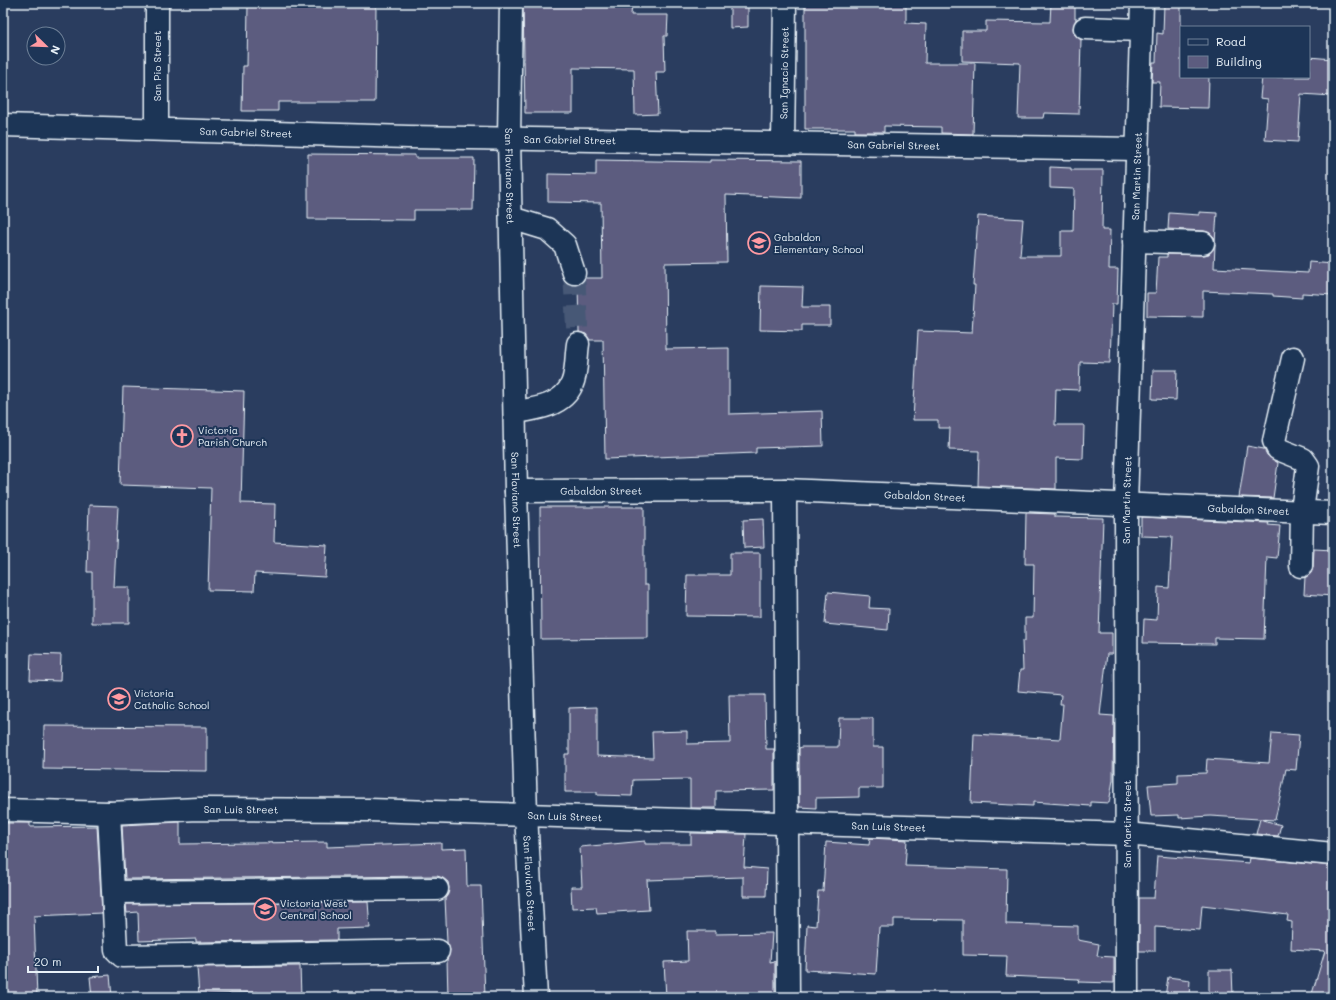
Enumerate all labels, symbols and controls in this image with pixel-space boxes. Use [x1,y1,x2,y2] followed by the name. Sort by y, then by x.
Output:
[26,26,66,66] north arrow
[1180,26,1310,78] legend
[776,27,792,119] street label: San Ignacio Street
[150,31,164,101] street label: San Pio Street
[1216,33,1246,49] text: Road
[47,43,64,57] text: N
[1216,53,1262,69] text: Building
[199,124,292,141] street label: San Gabriel Street
[502,128,518,224] street label: San Flaviano Street
[523,132,616,147] street label: San Gabriel Street
[1128,132,1145,220] street label: San Martin Street
[847,137,940,153] street label: San Gabriel Street
[746,230,772,256] school or university icon: Gabaldon Elementary School
[774,230,864,256] place label: Gabaldon Elementary School
[169,423,195,449] church icon: Victoria Parish Church
[198,423,267,449] place label: Victoria Parish Church
[508,452,525,548] street label: San Flaviano Street
[1119,456,1135,544] street label: San Martin Street
[560,484,642,498] street label: Gabaldon Street
[884,487,966,505] street label: Gabaldon Street
[1207,501,1290,518] street label: Gabaldon Street
[106,686,132,712] school or university icon: Victoria Catholic School
[134,686,210,712] place label: Victoria Catholic School
[1120,780,1134,868] street label: San Martin Street
[204,802,278,816] street label: San Luis Street
[527,808,602,824] street label: San Luis Street
[851,818,926,835] street label: San Luis Street
[520,835,539,932] street label: San Flaviano Street
[252,896,278,922] school or university icon: Victoria West Central School
[280,896,352,922] place label: Victoria West Central School
[28,948,98,974] scale bar
[34,953,62,969] text: 20 m

